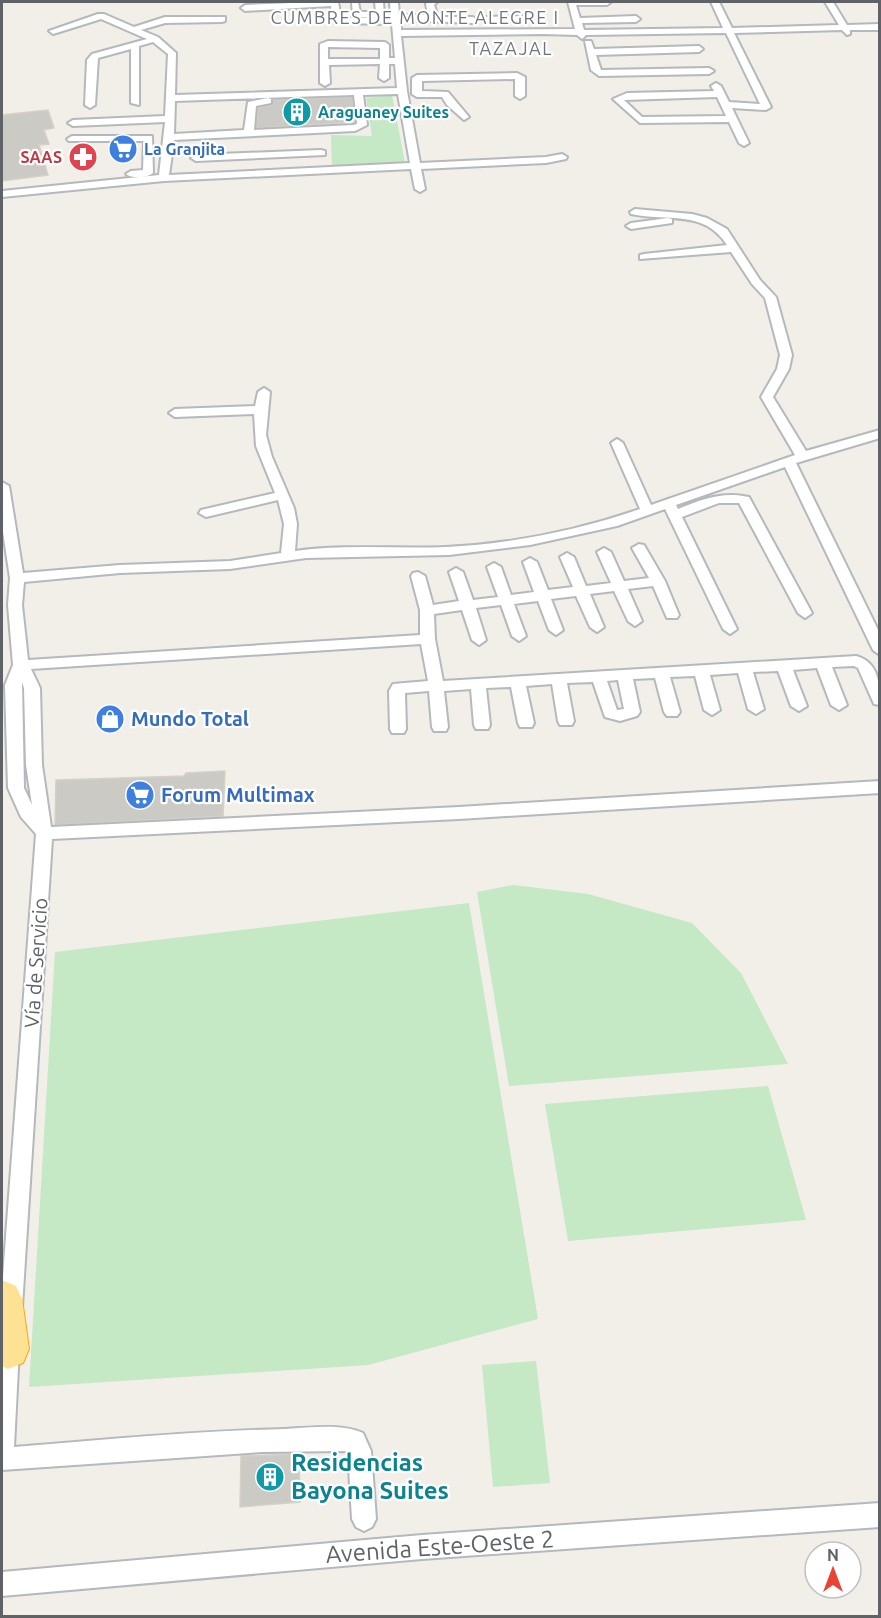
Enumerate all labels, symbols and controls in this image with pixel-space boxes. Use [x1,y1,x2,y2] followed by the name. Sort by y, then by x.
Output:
[270,7,560,27] district label: CUMBRES DE MONTE ALEGRE I
[469,38,553,58] district label: TAZAJAL
[281,96,313,128] building icon: Araguaney Suites
[318,103,449,121] place label: Araguaney Suites
[107,133,139,165] supermarket icon: La Granjita
[144,140,225,158] place label: La Granjita
[67,141,99,173] pharmacy icon: SAAS
[20,148,62,166] place label: SAAS
[94,703,126,735] shop icon: Mundo Total
[131,707,249,730] place label: Mundo Total
[124,779,156,811] supermarket icon: Forum Multimax
[161,783,315,806] place label: Forum Multimax
[19,897,52,1029] street label: Vía de Servicio
[291,1449,449,1504] place label: Residencias Bayona Suites
[254,1461,286,1493] building icon: Residencias Bayona Suites
[325,1525,555,1568] street label: Avenida Este-Oeste 2
[803,1540,863,1600] north arrow
[827,1546,839,1564] text: N

